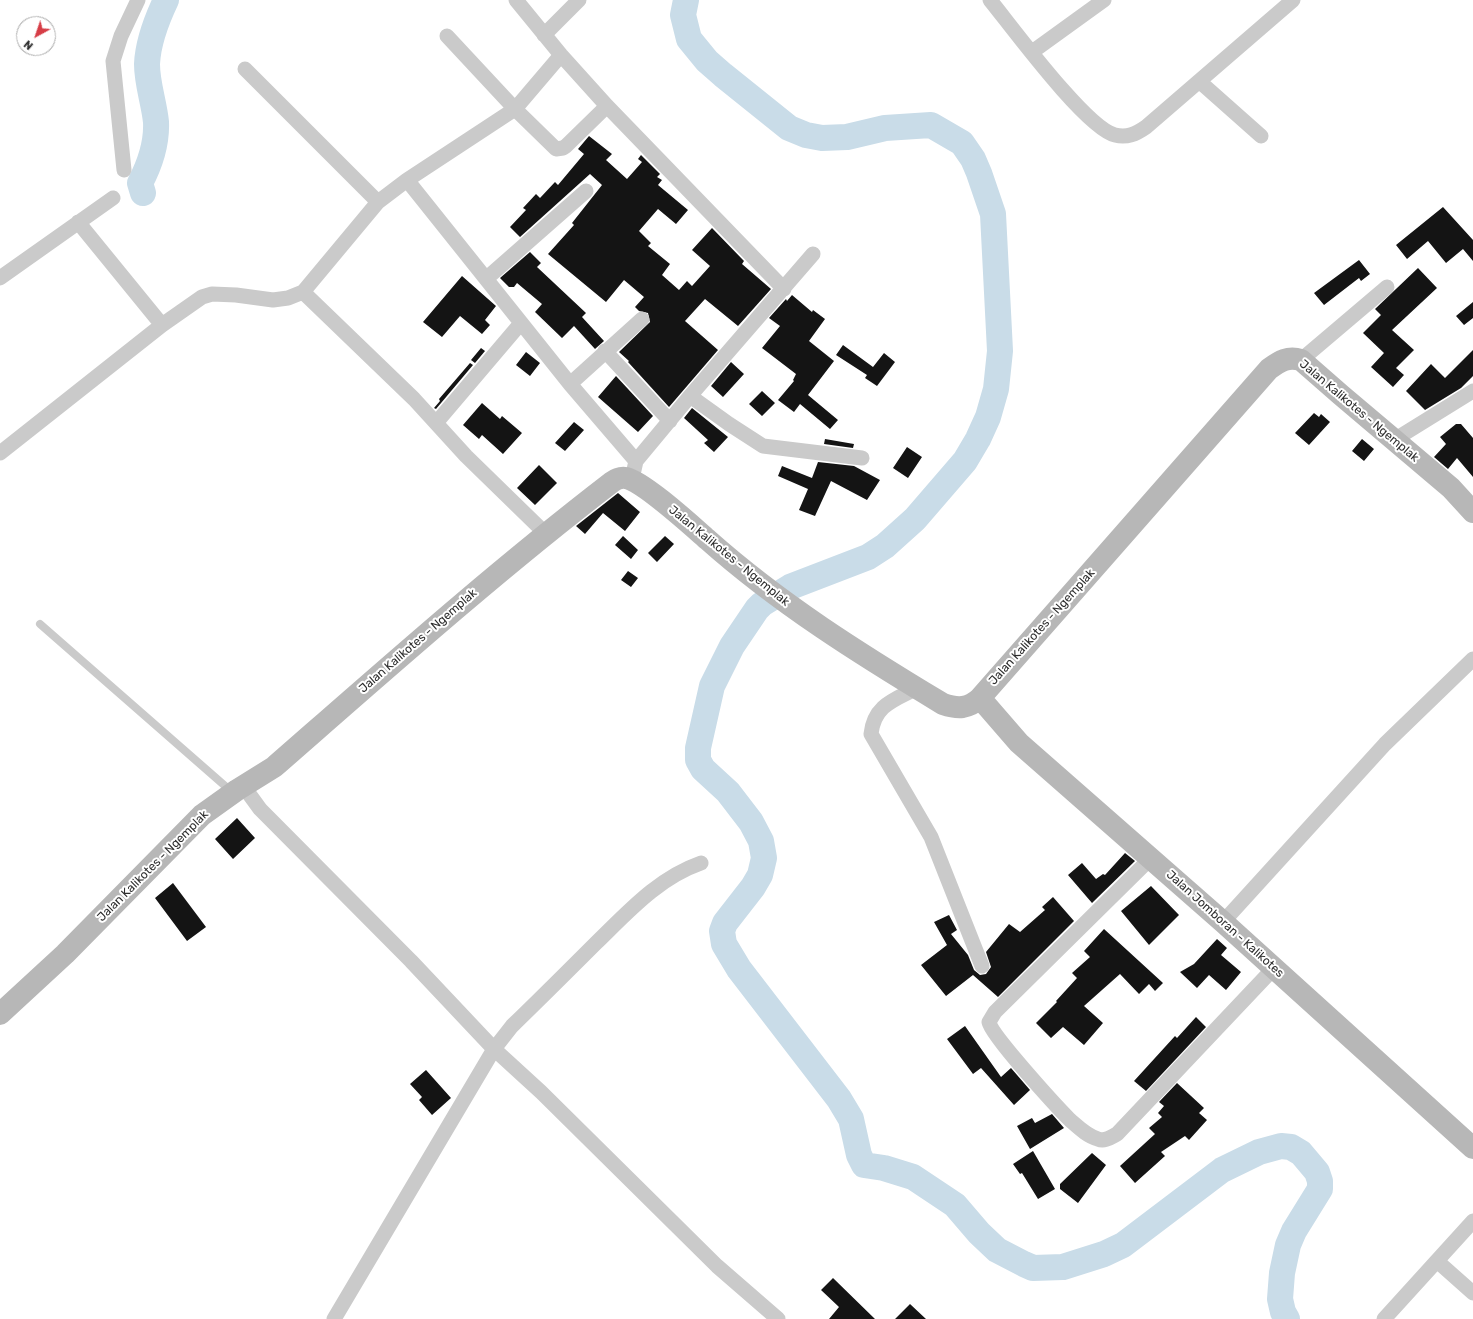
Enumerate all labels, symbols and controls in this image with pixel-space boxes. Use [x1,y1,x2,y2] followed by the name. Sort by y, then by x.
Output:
[16,16,56,56] north arrow
[21,37,36,52] text: N
[1296,357,1422,465] street label: Jalan Kalikotes - Ngemplak
[666,503,792,609] street label: Jalan Kalikotes - Ngemplak
[986,566,1098,688] street label: Jalan Kalikotes - Ngemplak
[356,586,480,696] street label: Jalan Kalikotes - Ngemplak
[94,807,212,925] street label: Jalan Kalikotes - Ngemplak
[1163,867,1287,981] street label: Jalan Jomboran - Kalikotes

